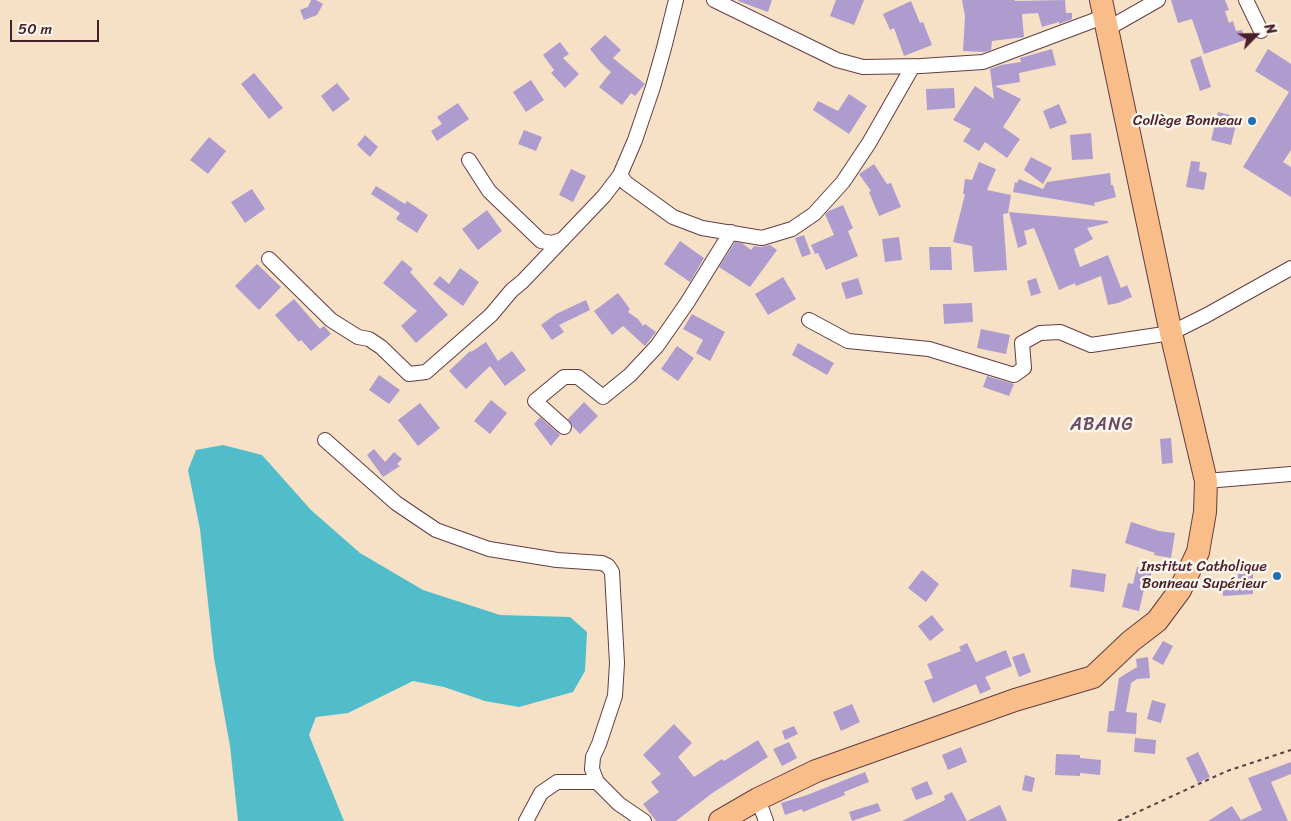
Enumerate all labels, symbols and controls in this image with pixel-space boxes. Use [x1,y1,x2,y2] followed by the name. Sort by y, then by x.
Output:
[12,10,101,42] scale bar
[1231,10,1281,60] north arrow
[18,16,52,42] text: 50 m
[1257,20,1284,38] text: N
[1133,112,1242,130] place label: Collège Bonneau
[1246,115,1258,127] marker: Collège Bonneau
[1070,414,1134,436] district label: ABANG
[1140,558,1267,593] place label: Institut Catholique Bonneau Supérieur
[1271,570,1283,582] marker: Institut Catholique Bonneau Supérieur

